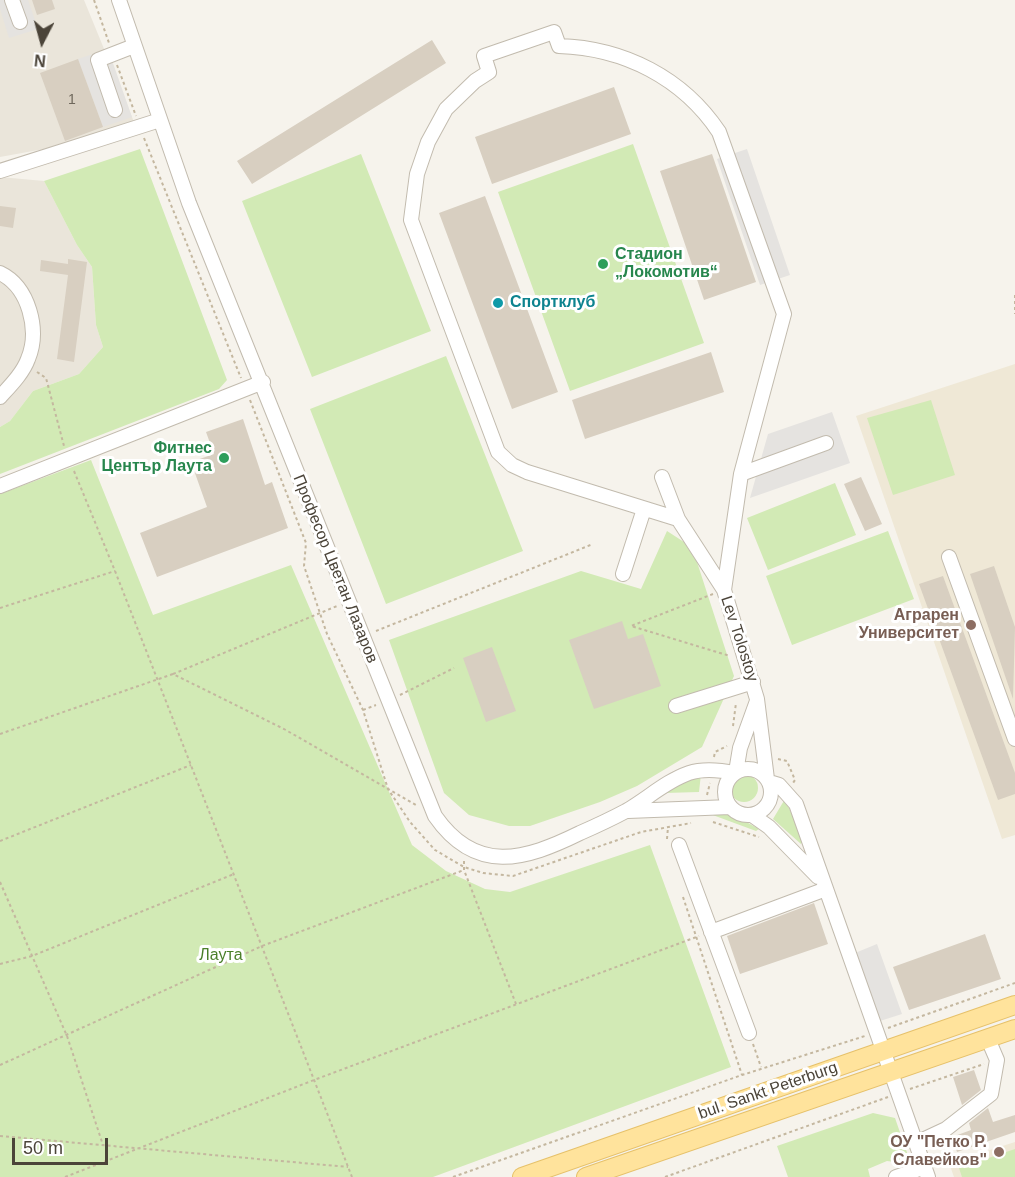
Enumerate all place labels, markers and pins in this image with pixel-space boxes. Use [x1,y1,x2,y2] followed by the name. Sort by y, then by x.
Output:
[615,245,718,283] place label: Стадион „Локомотив“
[596,257,610,271] marker: Стадион „Локомотив“
[510,293,595,313] place label: Спортклуб
[491,296,505,310] marker: Спортклуб
[101,439,212,477] place label: Фитнес Център Лаута
[217,451,231,465] marker: Фитнес Център Лаута
[859,606,959,644] place label: Аграрен Университет
[964,618,978,632] marker: Аграрен Университет
[890,1133,987,1171] place label: ОУ "Петко Р. Славейков"
[992,1145,1006,1159] marker: ОУ "Петко Р. Славейков"

